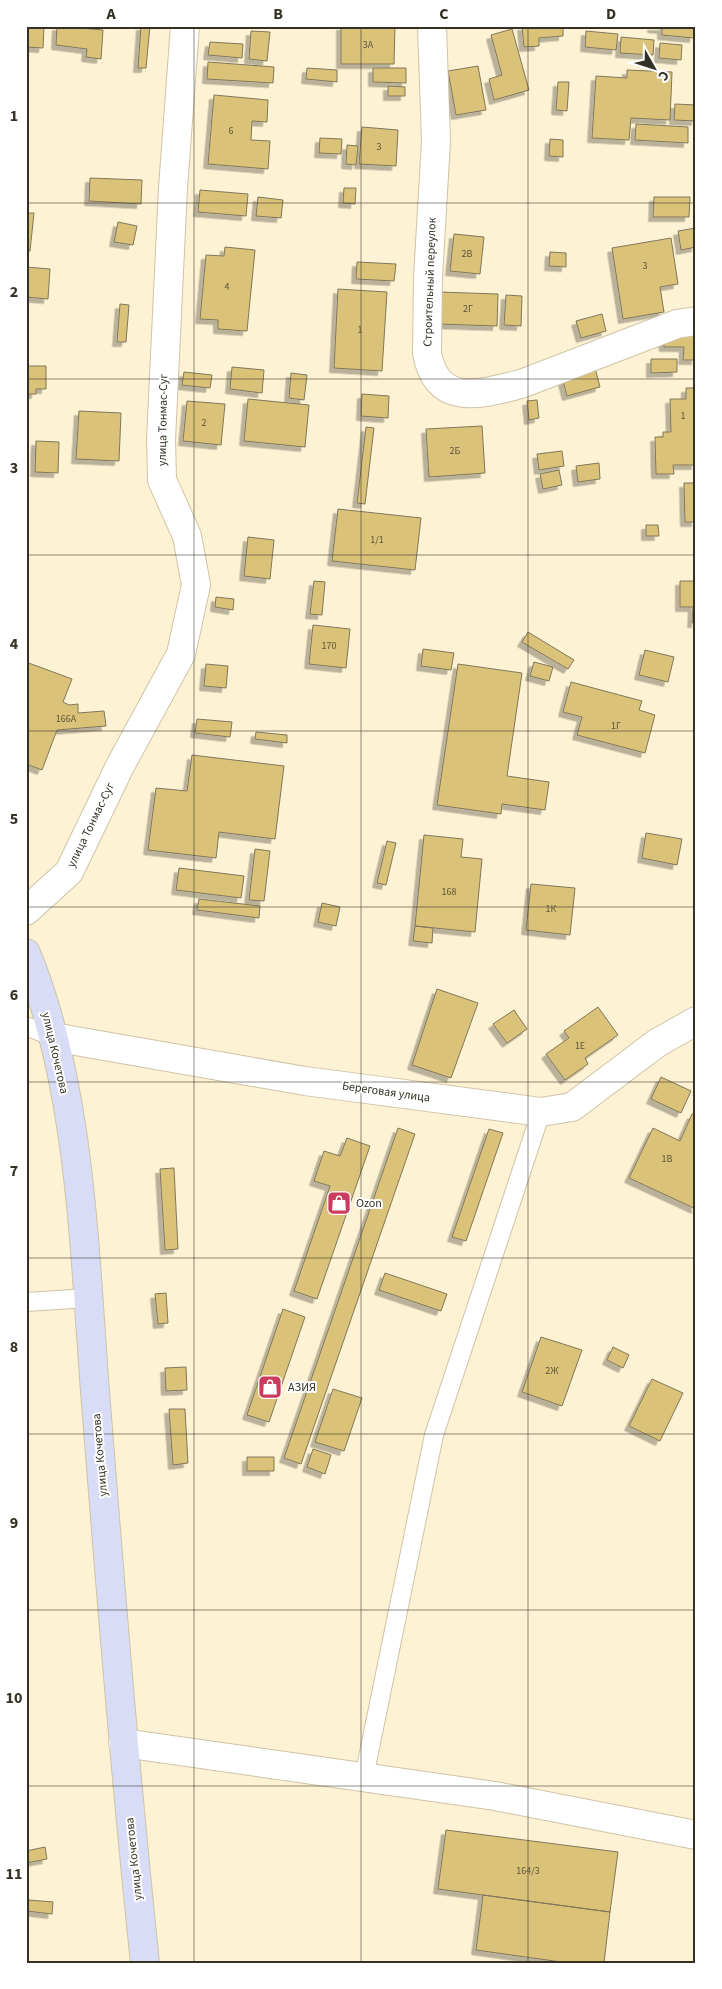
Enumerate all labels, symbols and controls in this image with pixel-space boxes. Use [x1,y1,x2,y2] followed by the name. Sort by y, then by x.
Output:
[105,3,116,25] text: A
[273,3,283,25] text: B
[439,3,449,25] text: C
[606,3,616,25] text: D
[363,38,374,52] house number: 3А
[630,42,680,92] north arrow
[653,66,674,85] text: С
[10,105,18,127] text: 1
[229,124,234,138] house number: 6
[377,140,382,154] house number: 3
[419,217,441,347] street label: Строительный переулок
[462,247,473,261] house number: 2В
[643,259,648,273] house number: 3
[225,280,230,294] house number: 4
[10,281,18,303] text: 2
[463,302,473,316] house number: 2Г
[358,323,363,337] house number: 1
[154,374,172,466] street label: улица Тонмас-Суг
[681,409,686,423] house number: 1
[202,416,207,430] house number: 2
[450,444,461,458] house number: 2Б
[10,457,18,479] text: 3
[370,533,384,547] house number: 1/1
[10,633,19,655] text: 4
[322,639,336,653] house number: 170
[56,712,77,726] house number: 166А
[611,719,621,733] house number: 1Г
[63,780,119,870] street label: улица Тонмас-Суг
[10,808,18,830] text: 5
[442,885,456,899] house number: 168
[546,902,557,916] house number: 1К
[10,984,18,1006] text: 6
[37,1011,73,1095] street label: улица Кочетова
[575,1039,585,1053] house number: 1Е
[341,1077,431,1107] street label: Береговая улица
[662,1152,673,1166] house number: 1В
[10,1160,18,1182] text: 7
[326,1190,352,1216] shop icon: Ozon
[356,1195,382,1212] place label: Ozon
[10,1336,18,1358] text: 8
[545,1364,559,1378] house number: 2Ж
[257,1374,283,1400] shop icon: АЗИЯ
[288,1379,316,1396] place label: АЗИЯ
[88,1413,112,1497] street label: улица Кочетова
[10,1512,18,1534] text: 9
[6,1687,22,1709] text: 10
[121,1817,147,1901] street label: улица Кочетова
[6,1863,22,1885] text: 11
[516,1864,540,1878] house number: 164/3

